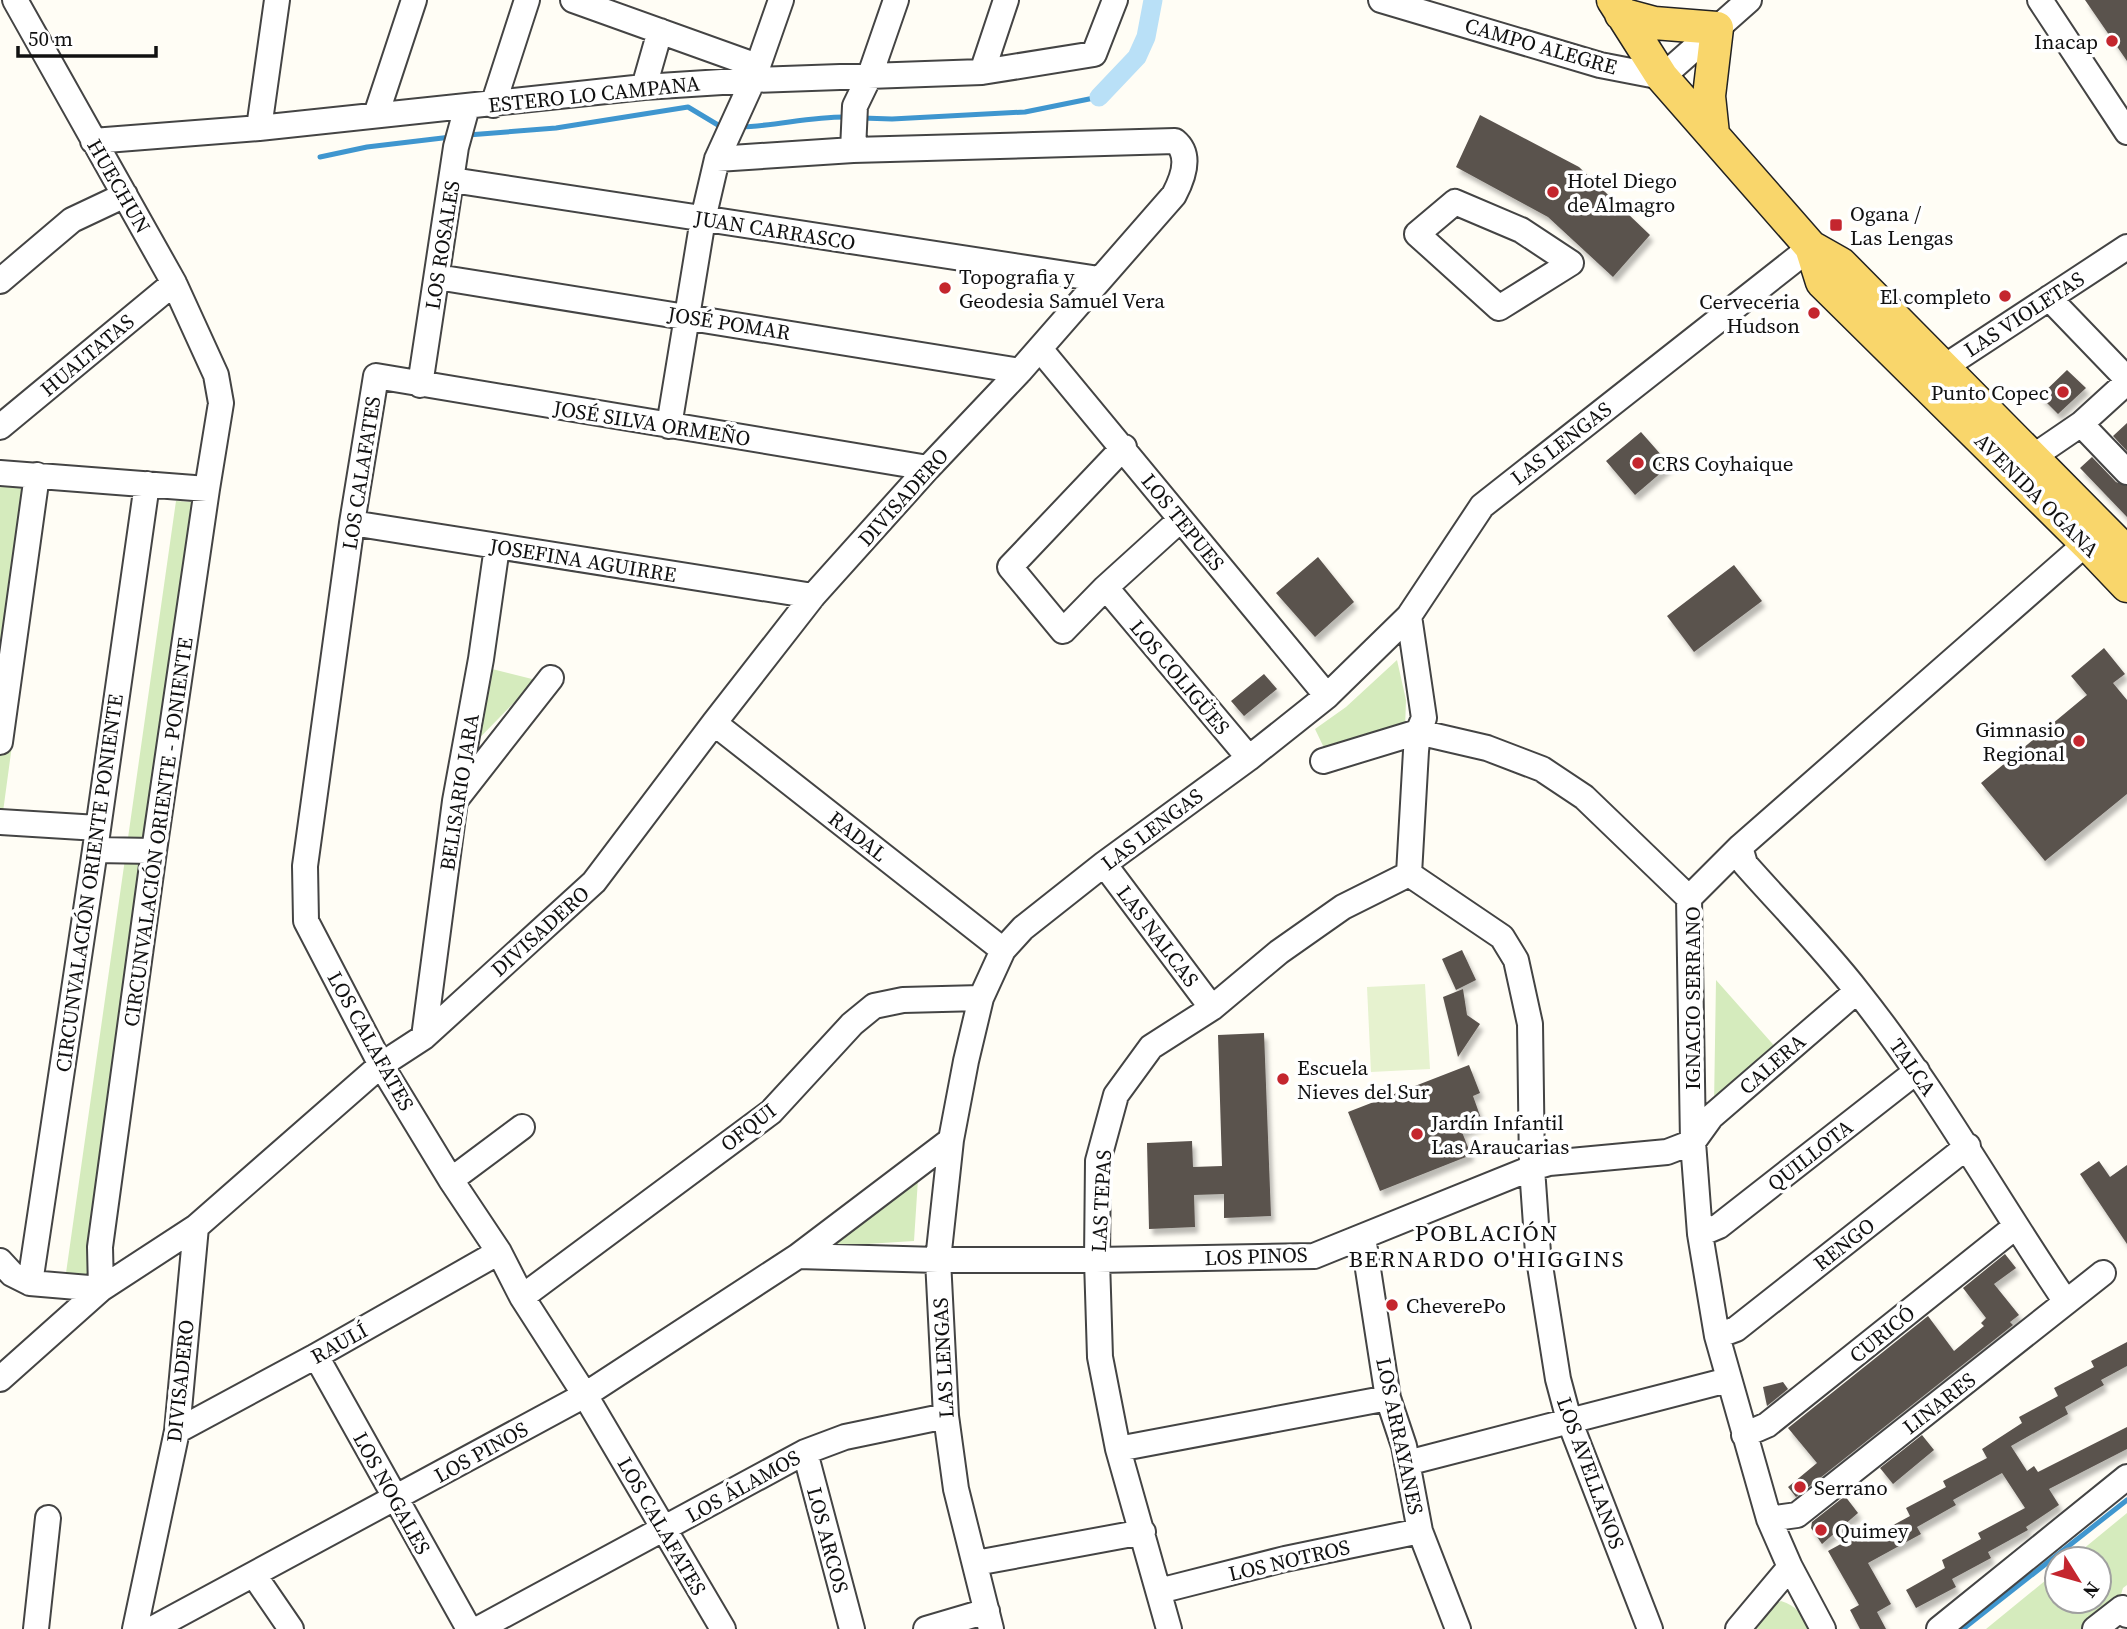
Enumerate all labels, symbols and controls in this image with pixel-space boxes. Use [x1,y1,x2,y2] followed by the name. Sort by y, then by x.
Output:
[1462,10,1620,82] street label: CAMPO ALEGRE
[18,14,156,58] scale bar
[28,24,73,53] text: 50 m
[2034,27,2098,56] place label: Inacap
[2104,33,2120,49] marker: Inacap
[487,68,701,120] street label: ESTERO LO CAMPANA
[80,134,158,238] street label: HUECHUN
[1567,166,1677,219] place label: Hotel Diego de Almagro
[417,178,467,312] street label: LOS ROSALES
[1545,184,1561,200] marker: Hotel Diego de Almagro
[1850,199,1953,252] place label: Ogana / Las Lengas
[691,203,858,257] street label: JUAN CARRASCO
[1828,217,1844,233] marker: Ogana / Las Lengas
[959,262,1165,315] place label: Topografia y Geodesia Samuel Vera
[1958,264,2090,364] street label: LAS VIOLETAS
[937,280,953,296] marker: Topografia y Geodesia Samuel Vera
[1879,282,1991,311] place label: El completo
[1699,287,1800,340] place label: Cerveceria Hudson
[1997,288,2013,304] marker: El completo
[665,299,793,347] street label: JOSÉ POMAR
[1806,305,1822,321] marker: Cerveceria Hudson
[34,307,140,403] street label: HUALTATAS
[1931,378,2049,407] place label: Punto Copec
[2055,384,2071,400] marker: Punto Copec
[551,393,752,453] street label: JOSÉ SILVA ORMEÑO
[335,394,387,552] street label: LOS CALAFATES
[1505,394,1617,492] street label: LAS LENGAS
[1968,426,2106,564] street label: AVENIDA OGANA
[851,442,955,552] street label: DIVISADERO
[1652,449,1793,478] place label: CRS Coyhaique
[1630,455,1646,471] marker: CRS Coyhaique
[1135,467,1231,577] street label: LOS TEPUES
[487,531,678,589] street label: JOSEFINA AGUIRRE
[1123,613,1237,741] street label: LOS COLIGÜES
[116,635,200,1029] street label: CIRCUNVALACIÓN ORIENTE - PONIENTE
[48,692,130,1074] street label: CIRCUNVALACIÓN ORIENTE PONIENTE
[432,711,486,873] street label: BELISARIO JARA
[1975,715,2065,768] place label: Gimnasio Regional
[2071,733,2087,749] marker: Gimnasio Regional
[1095,781,1209,877] street label: LAS LENGAS
[822,804,894,868] street label: RADAL
[485,879,595,983] street label: DIVISADERO
[1110,879,1206,993] street label: LAS NALCAS
[1678,906,1707,1090] street label: IGNACIO SERRANO
[321,966,421,1116] street label: LOS CALAFATES
[1732,1027,1812,1101] street label: CALERA
[1883,1032,1943,1102] street label: TALCA
[1297,1053,1429,1106] place label: Escuela Nieves del Sur
[1275,1071,1291,1087] marker: Escuela Nieves del Sur
[714,1096,782,1158] street label: OFQUI
[1430,1108,1569,1161] place label: Jardín Infantil Las Araucarias
[1761,1112,1859,1198] street label: QUILLOTA
[1409,1126,1425,1142] marker: Jardín Infantil Las Araucarias
[1084,1149,1118,1253] street label: LAS TEPAS
[1807,1211,1881,1277] street label: RENGO
[1348,1217,1626,1275] district label: POBLACIÓN BERNARDO O'HIGGINS
[1204,1240,1308,1272] street label: LOS PINOS
[1406,1291,1506,1320] place label: CheverePo
[925,1297,961,1419] street label: LAS LENGAS
[1384,1297,1400,1313] marker: CheverePo
[1843,1299,1921,1369] street label: CURICÓ
[305,1315,373,1371] street label: RAULÍ
[159,1318,201,1444] street label: DIVISADERO
[1369,1355,1431,1517] street label: LOS ARRAYANES
[1896,1365,1982,1441] street label: LINARES
[1550,1393,1632,1553] street label: LOS AVELLANOS
[429,1414,533,1490] street label: LOS PINOS
[346,1426,438,1560] street label: LOS NOGALES
[681,1443,805,1529] street label: LOS ÁLAMOS
[611,1452,713,1600] street label: LOS CALAFATES
[1814,1473,1888,1502] place label: Serrano
[1792,1479,1808,1495] marker: Serrano
[800,1484,856,1596] street label: LOS ARCOS
[1835,1516,1909,1545] place label: Quimey
[1813,1522,1829,1538] marker: Quimey
[1225,1532,1353,1588] street label: LOS NOTROS
[2043,1545,2113,1615] north arrow
[2077,1577,2106,1604] text: N

